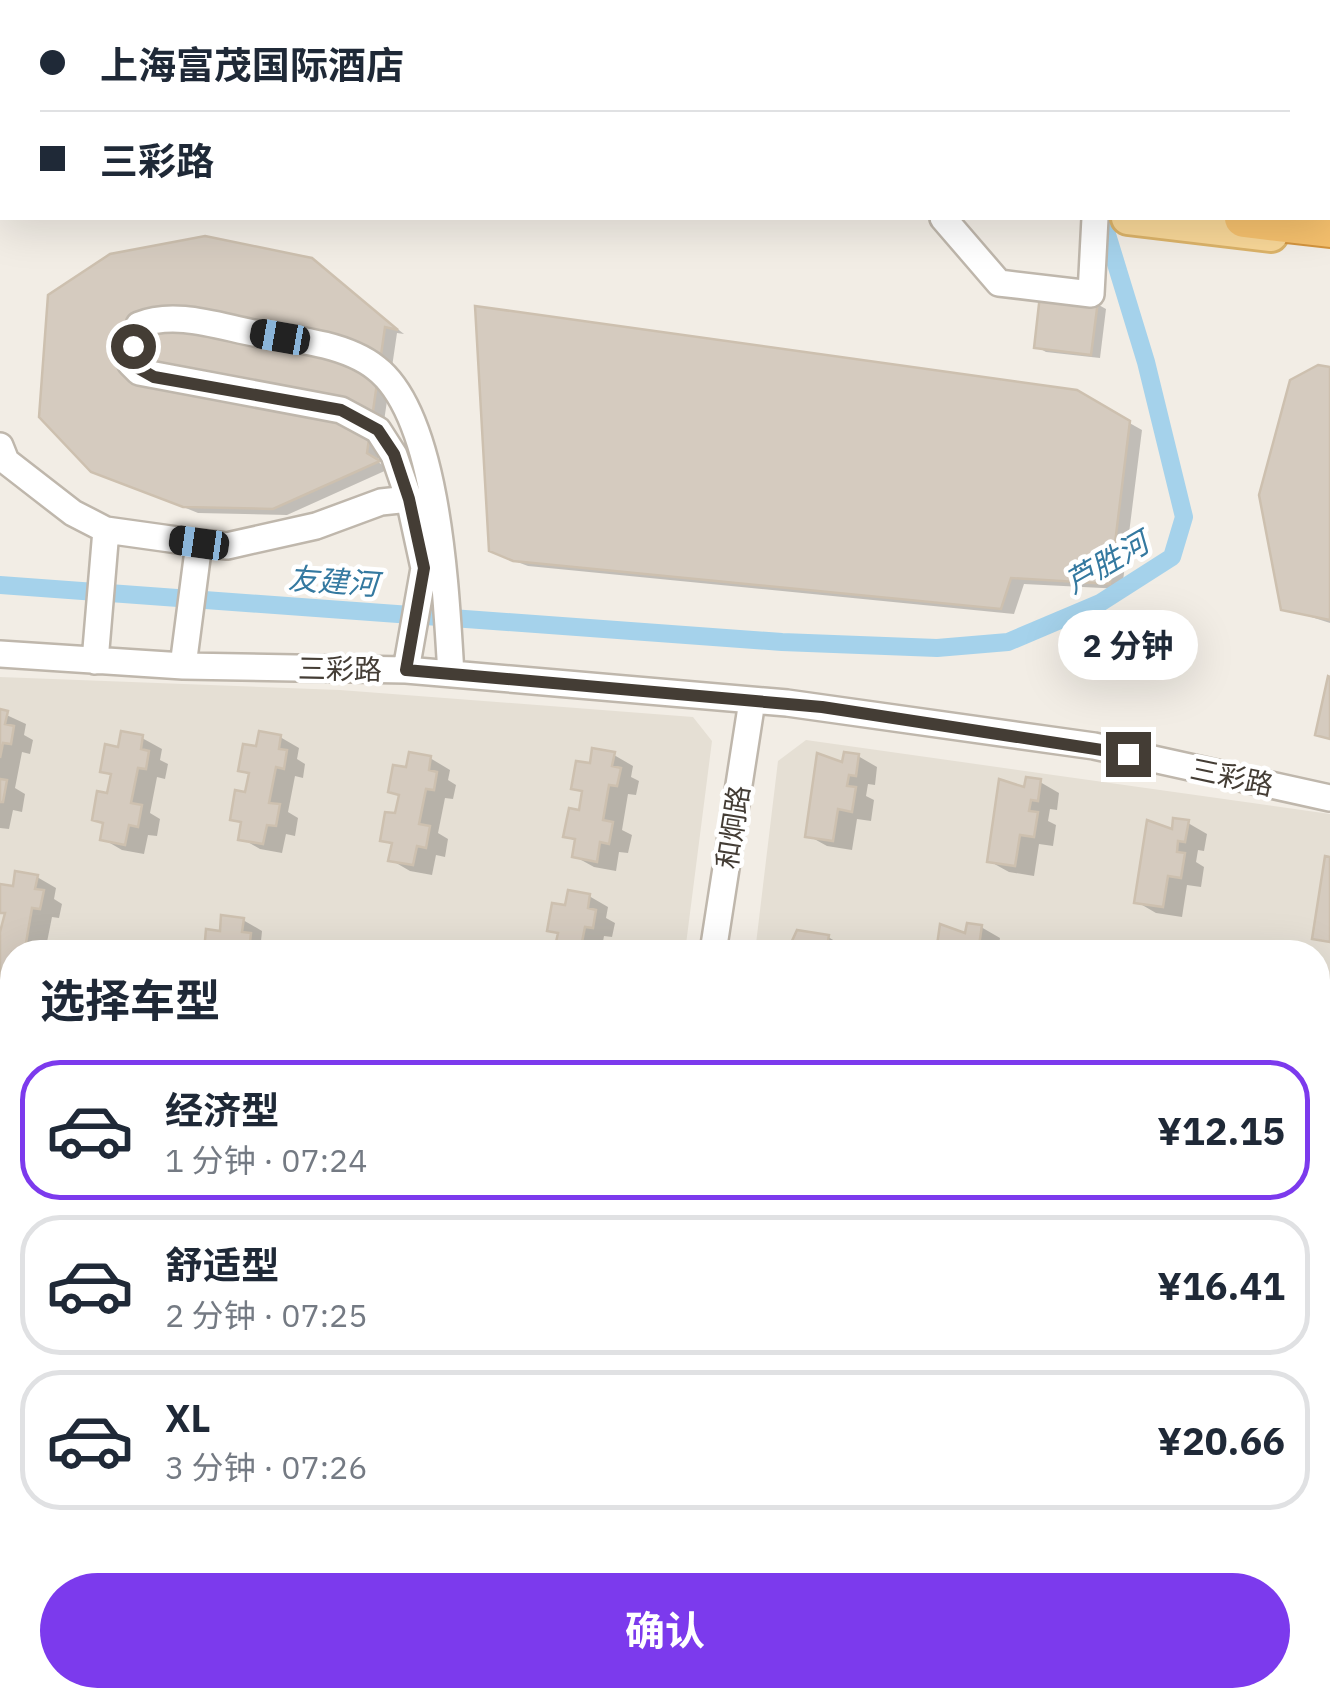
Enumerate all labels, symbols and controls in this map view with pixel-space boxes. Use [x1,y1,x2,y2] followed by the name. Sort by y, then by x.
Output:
[100,40,404,89] text: 上海富茂国际酒店
[100,136,214,185] text: 三彩路
[248,317,312,357] car
[111,324,156,369] route start
[1058,520,1159,601] water label: 芦胜河
[167,524,231,562] car
[287,558,384,603] water label: 友建河
[1058,609,1198,679] callout: 2 分钟
[1083,624,1173,666] text: 2 分钟
[298,649,382,688] street label: 三彩路
[1106,732,1151,777] route end
[1187,750,1277,803] street label: 三彩路
[708,783,757,871] street label: 和炯路
[40,971,220,1029] text: 选择车型
[45,1085,135,1175] icon: car
[165,1085,279,1134] text: 经济型
[1157,1106,1285,1155] text: ¥12.15
[165,1139,367,1181] text: 1 分钟 · 07:24
[45,1240,135,1330] icon: car
[165,1240,279,1289] text: 舒适型
[1157,1261,1285,1310] text: ¥16.41
[165,1294,367,1336] text: 2 分钟 · 07:25
[165,1393,211,1442] text: XL
[45,1395,135,1485] icon: car
[1157,1416,1285,1465] text: ¥20.66
[165,1446,367,1488] text: 3 分钟 · 07:26
[40,1573,1290,1688] button: 确认

